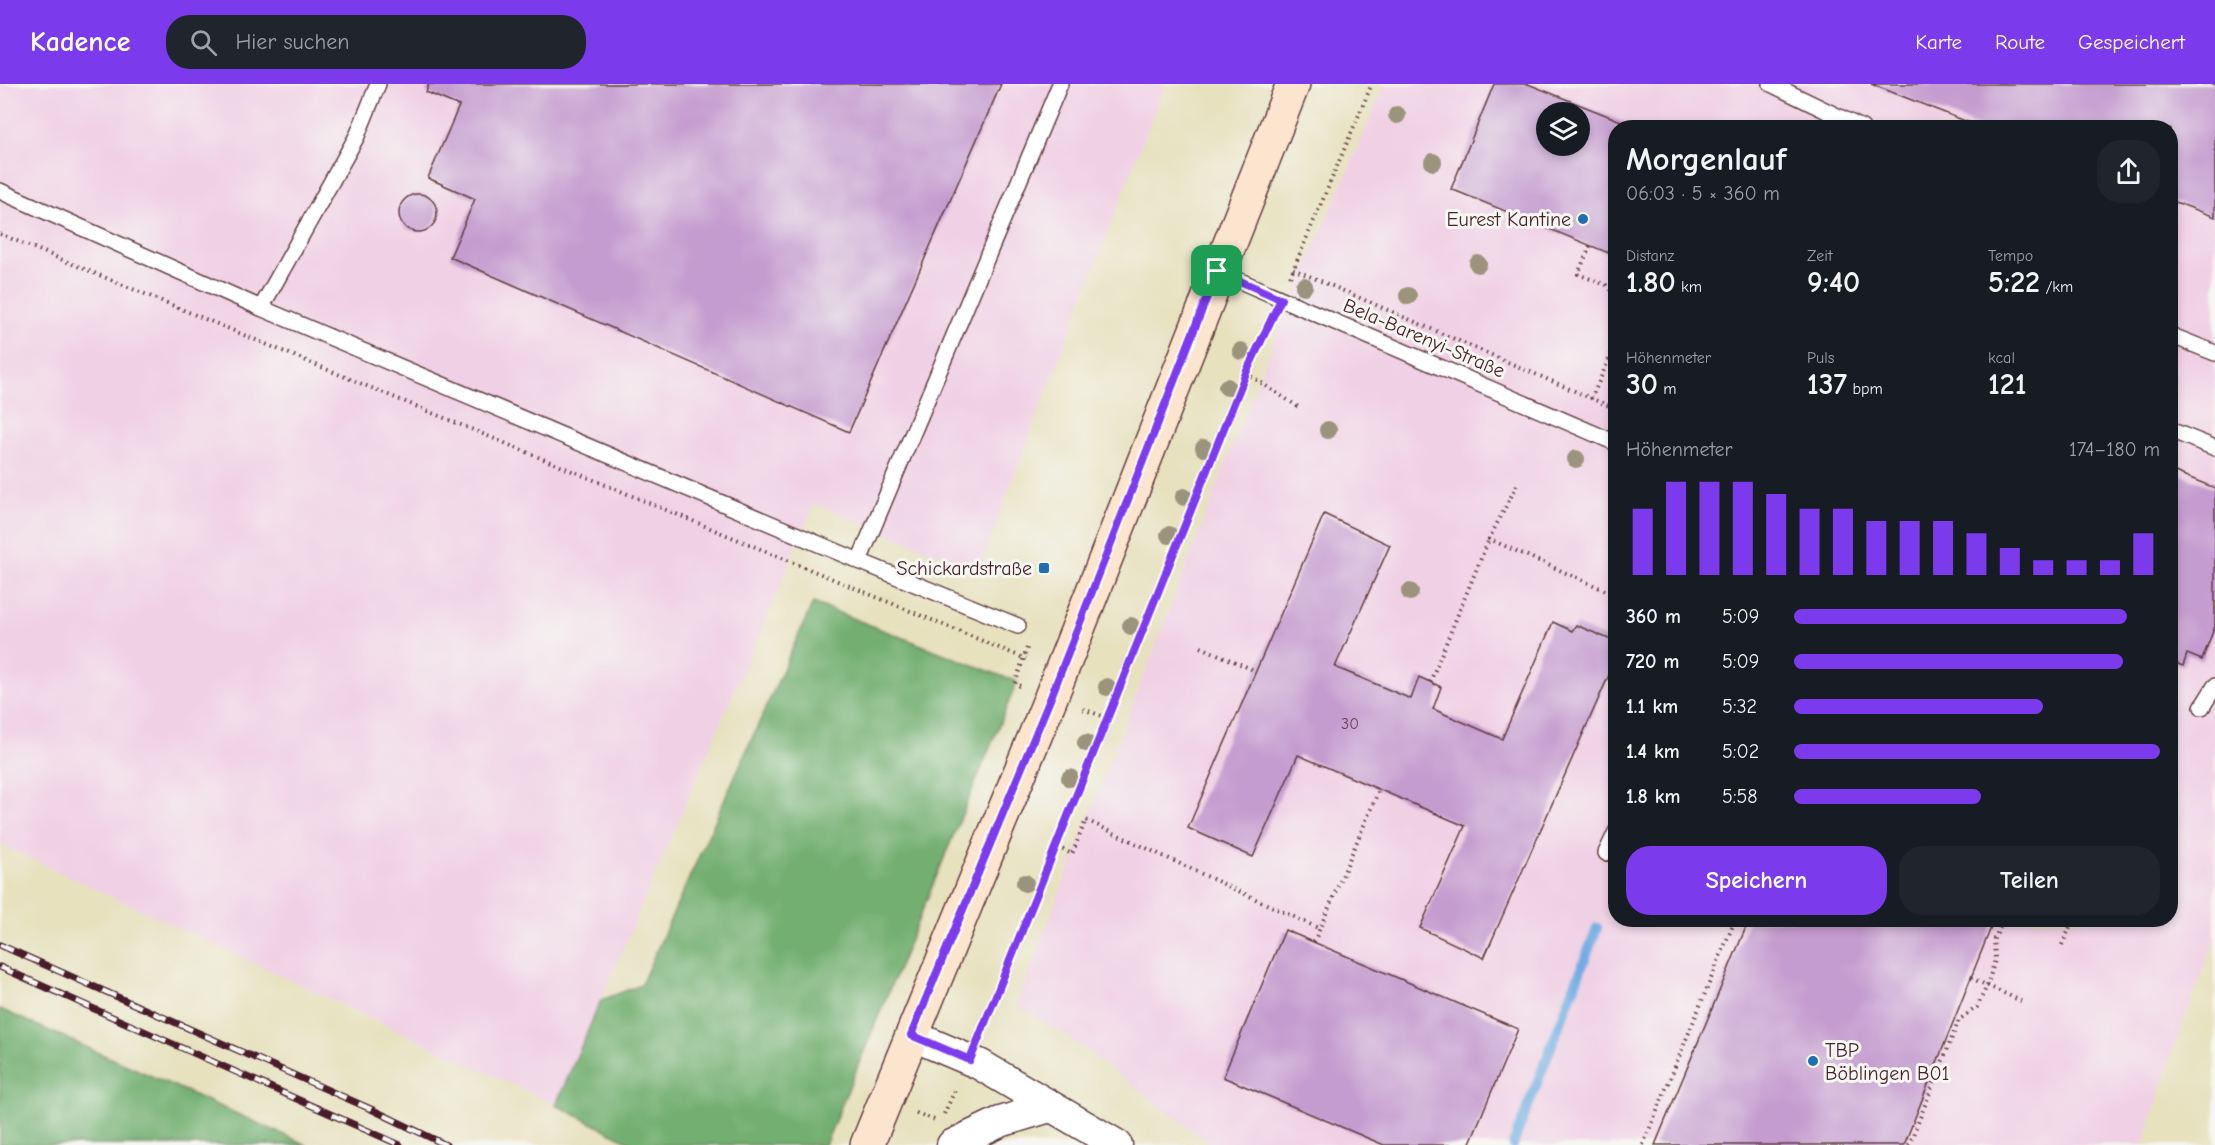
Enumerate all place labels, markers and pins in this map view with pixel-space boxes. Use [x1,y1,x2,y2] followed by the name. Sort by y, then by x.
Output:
[1447,208,1571,231] place label: Eurest Kantine
[1576,212,1590,226] marker: Eurest Kantine
[1191,245,1242,296] pin
[896,557,1032,580] place label: Schickardstraße
[1037,561,1051,575] marker: Schickardstraße
[1825,1039,1950,1085] place label: TBP Böblingen B01
[1806,1054,1820,1068] marker: TBP Böblingen B01

